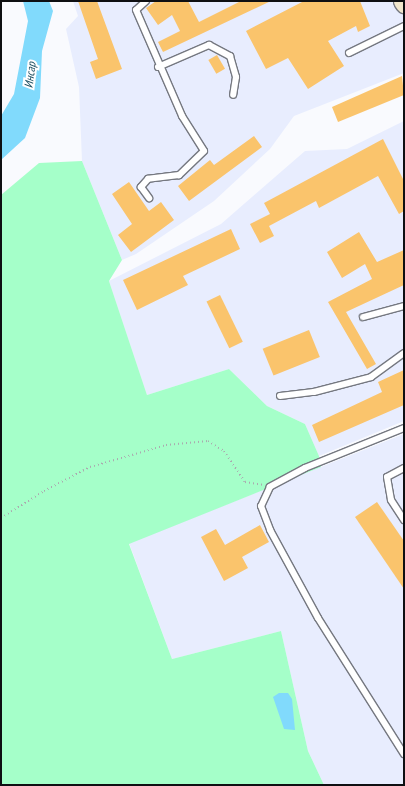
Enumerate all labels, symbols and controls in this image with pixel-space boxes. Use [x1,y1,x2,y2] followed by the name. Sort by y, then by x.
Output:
[21,61,39,89] water label: Инсар

